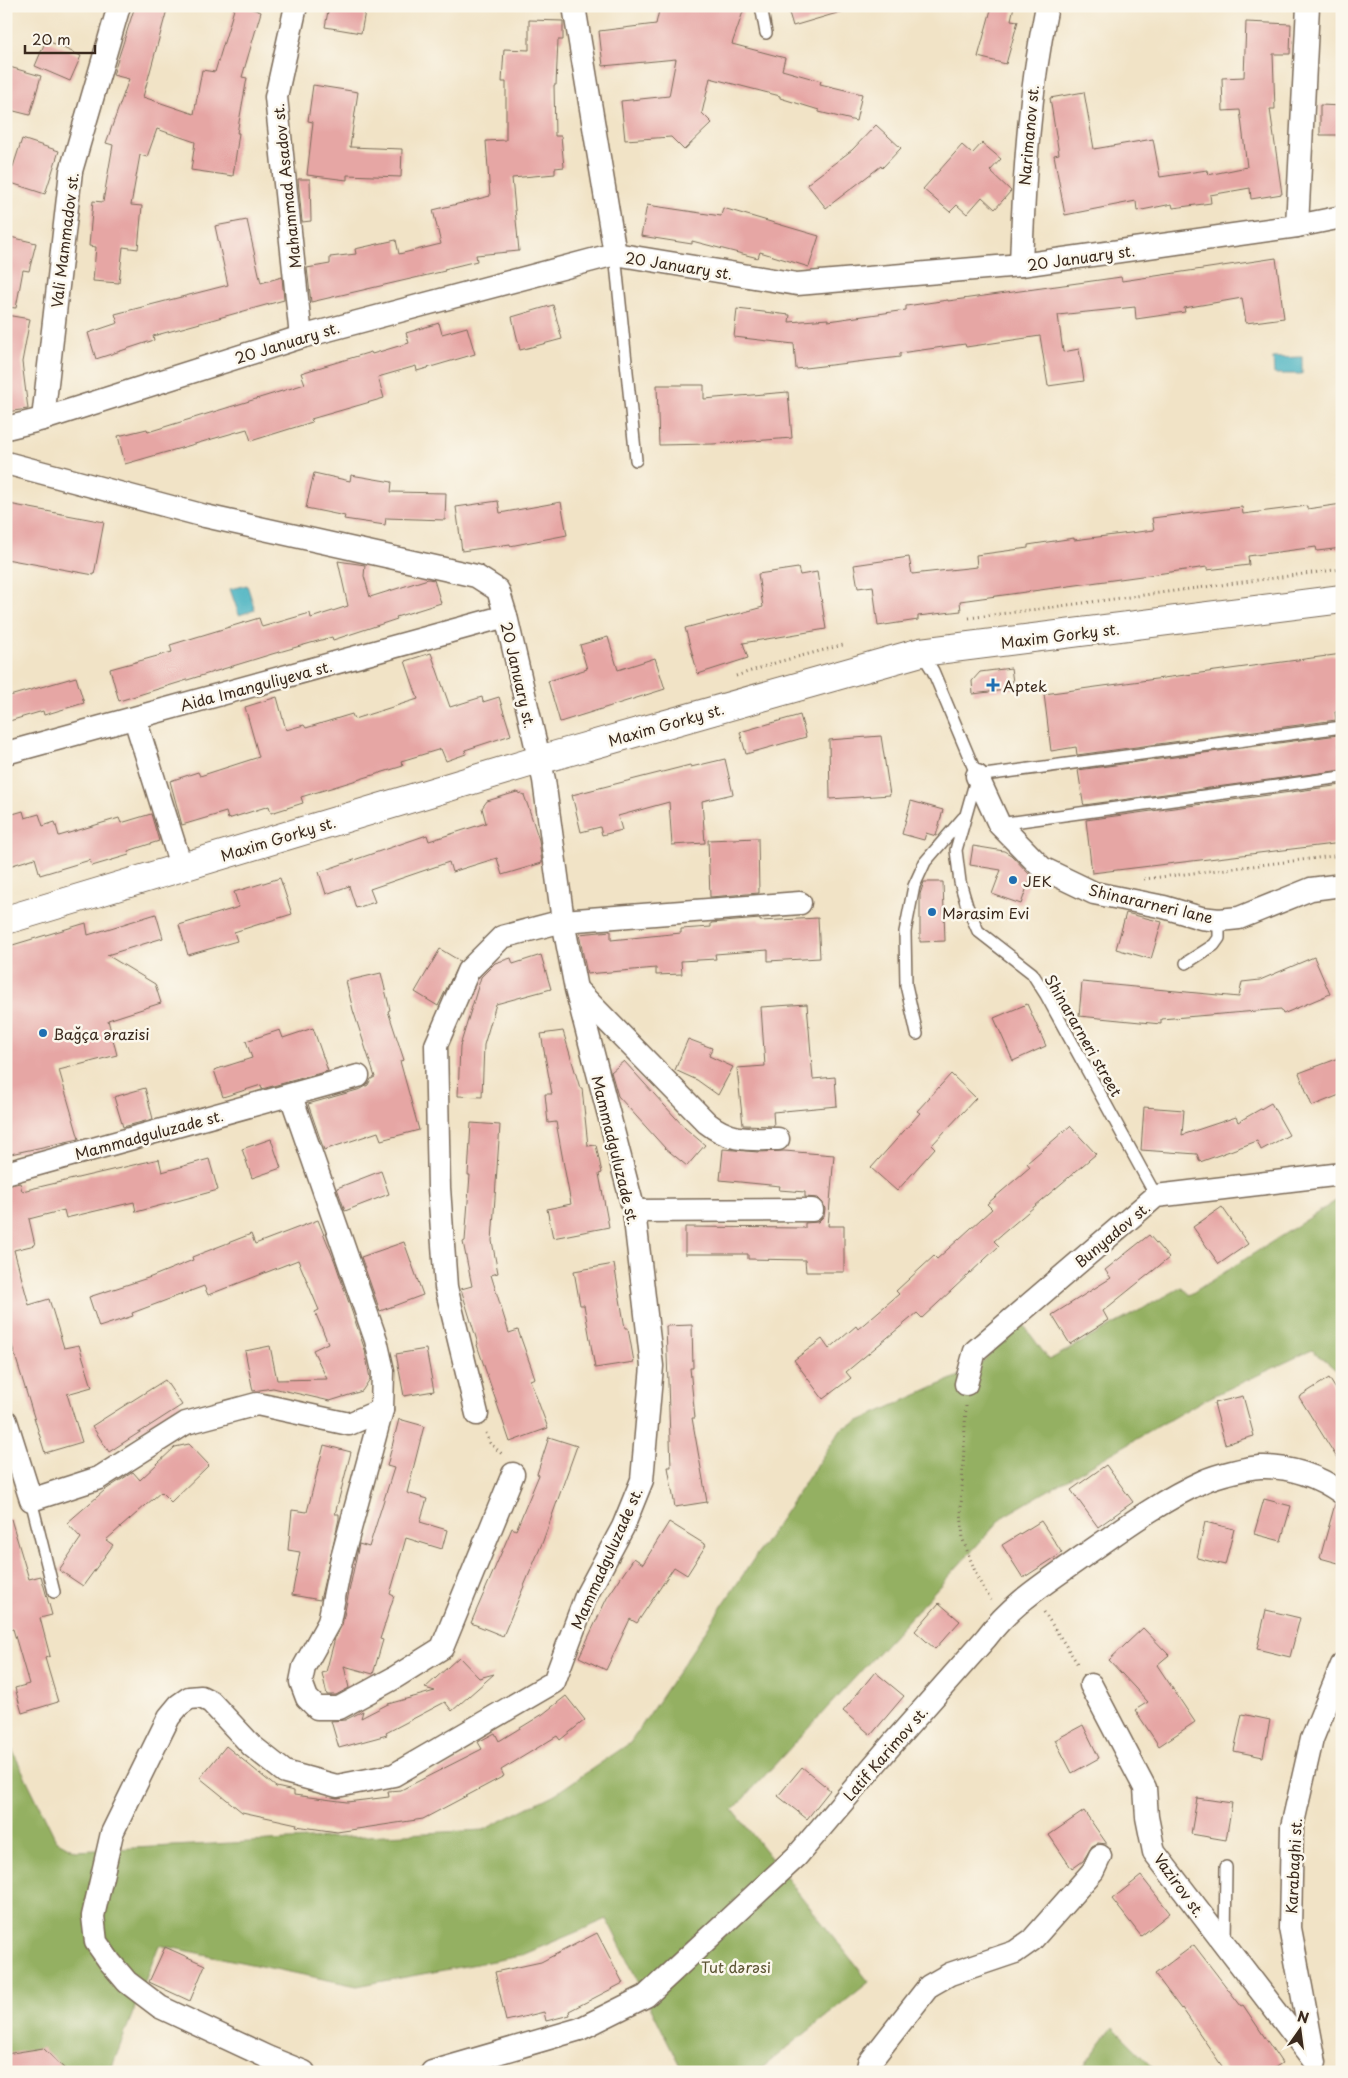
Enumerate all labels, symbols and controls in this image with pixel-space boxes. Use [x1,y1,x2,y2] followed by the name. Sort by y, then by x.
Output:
[25,22,95,54] scale bar
[32,27,71,50] text: 20 m
[1012,84,1044,186] street label: Narimanov st.
[266,102,306,270] street label: Mahammad Asadov st.
[44,171,84,309] street label: Vali Mammadov st.
[1026,238,1136,276] street label: 20 January st.
[624,245,734,285] street label: 20 January st.
[232,315,342,369] street label: 20 January st.
[999,616,1121,654] street label: Maxim Gorky st.
[496,620,542,730] street label: 20 January st.
[177,654,335,716] street label: Aida Imanguliyeva st.
[1003,674,1047,697] place label: Aptek
[987,679,999,691] marker: Aptek
[605,696,727,752] street label: Maxim Gorky st.
[217,810,339,866] street label: Maxim Gorky st.
[1023,869,1052,892] place label: JEK
[1007,874,1019,886] marker: JEK
[1086,877,1216,929] street label: Shinararneri lane
[942,901,1029,924] place label: Mərasim Evi
[926,906,938,918] marker: Mərasim Evi
[1040,969,1128,1101] street label: Shinararneri street
[53,1022,150,1045] place label: Bağça ərazisi
[37,1027,49,1039] marker: Bağça ərazisi
[586,1073,646,1227] street label: Mammadguluzade st.
[72,1103,226,1165] street label: Mammadguluzade st.
[1069,1196,1155,1272] street label: Bunyadov st.
[564,1483,648,1633] street label: Mammadguluzade st.
[837,1700,933,1806] street label: Latif Karimov st.
[1279,1817,1307,1915] street label: Karabaghi st.
[1149,1848,1211,1922] street label: Vazirov st.
[701,1955,771,1978] park label: Tut dərəsi
[1295,2005,1311,2028] text: N
[1276,2006,1326,2056] north arrow

